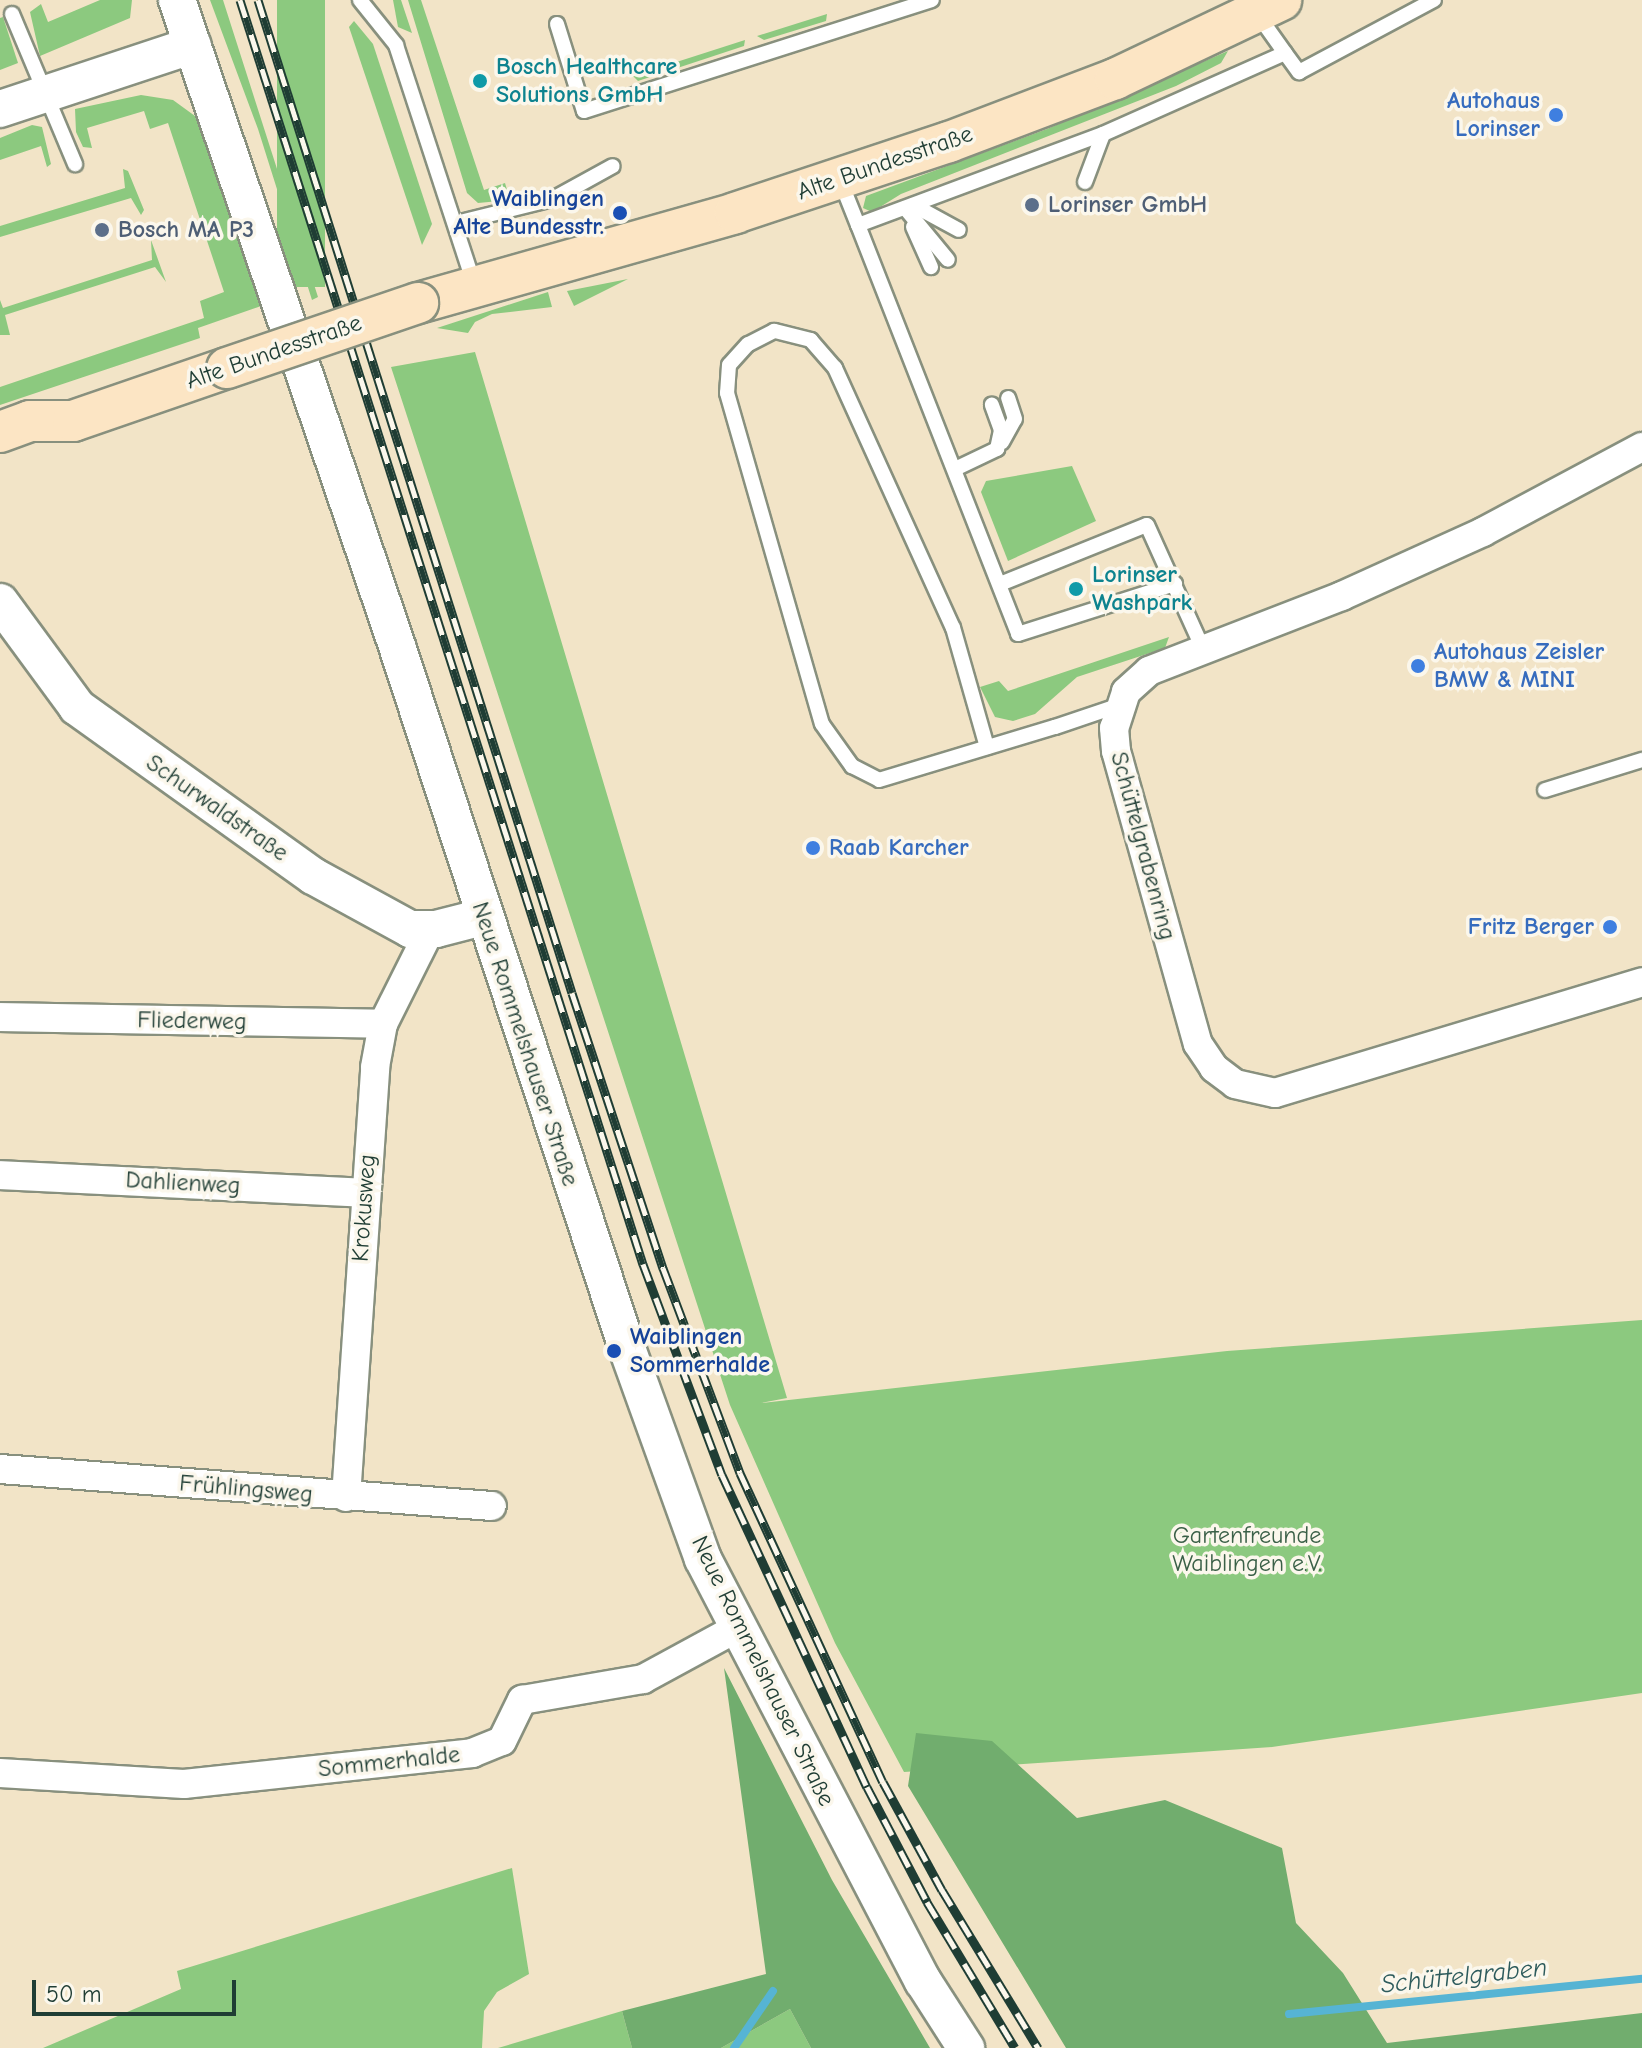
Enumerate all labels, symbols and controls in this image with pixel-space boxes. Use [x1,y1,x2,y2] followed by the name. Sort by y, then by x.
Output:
[496,53,677,109] place label: Bosch Healthcare Solutions GmbH
[471,72,489,90] marker: Bosch Healthcare Solutions GmbH
[1447,87,1540,143] place label: Autohaus Lorinser
[1547,106,1565,124] marker: Autohaus Lorinser
[794,120,976,206] street label: Alte Bundesstraße
[453,185,604,241] place label: Waiblingen Alte Bundesstr.
[1048,191,1207,219] place label: Lorinser GmbH
[1023,196,1041,214] marker: Lorinser GmbH
[611,204,629,222] marker: Waiblingen Alte Bundesstr.
[118,216,254,244] place label: Bosch MA P3
[93,221,111,239] marker: Bosch MA P3
[183,309,365,395] street label: Alte Bundesstraße
[1092,561,1192,617] place label: Lorinser Washpark
[1067,580,1085,598] marker: Lorinser Washpark
[1434,638,1604,694] place label: Autohaus Zeisler BMW & MINI
[1409,657,1427,675] marker: Autohaus Zeisler BMW & MINI
[140,748,294,868] street label: Schurwaldstraße
[1104,749,1182,943] street label: Schüttelgrabenring
[829,834,969,862] place label: Raab Karcher
[804,839,822,857] marker: Raab Karcher
[465,898,585,1190] street label: Neue Rommelshauser Straße
[1468,913,1594,941] place label: Fritz Berger
[1601,918,1619,936] marker: Fritz Berger
[137,1006,247,1036] street label: Fliederweg
[346,1153,382,1263] street label: Krokusweg
[125,1166,241,1200] street label: Dahlienweg
[630,1323,770,1379] place label: Waiblingen Sommerhalde
[605,1342,623,1360] marker: Waiblingen Sommerhalde
[178,1469,314,1509] street label: Frühlingsweg
[1172,1522,1322,1578] park label: Gartenfreunde Waiblingen e.V.
[685,1531,841,1811] street label: Neue Rommelshauser Straße
[317,1740,461,1784] street label: Sommerhalde
[1379,1953,1549,2001] water label: Schüttelgraben
[36,1964,240,2014] scale bar
[46,1980,102,2008] text: 50 m

